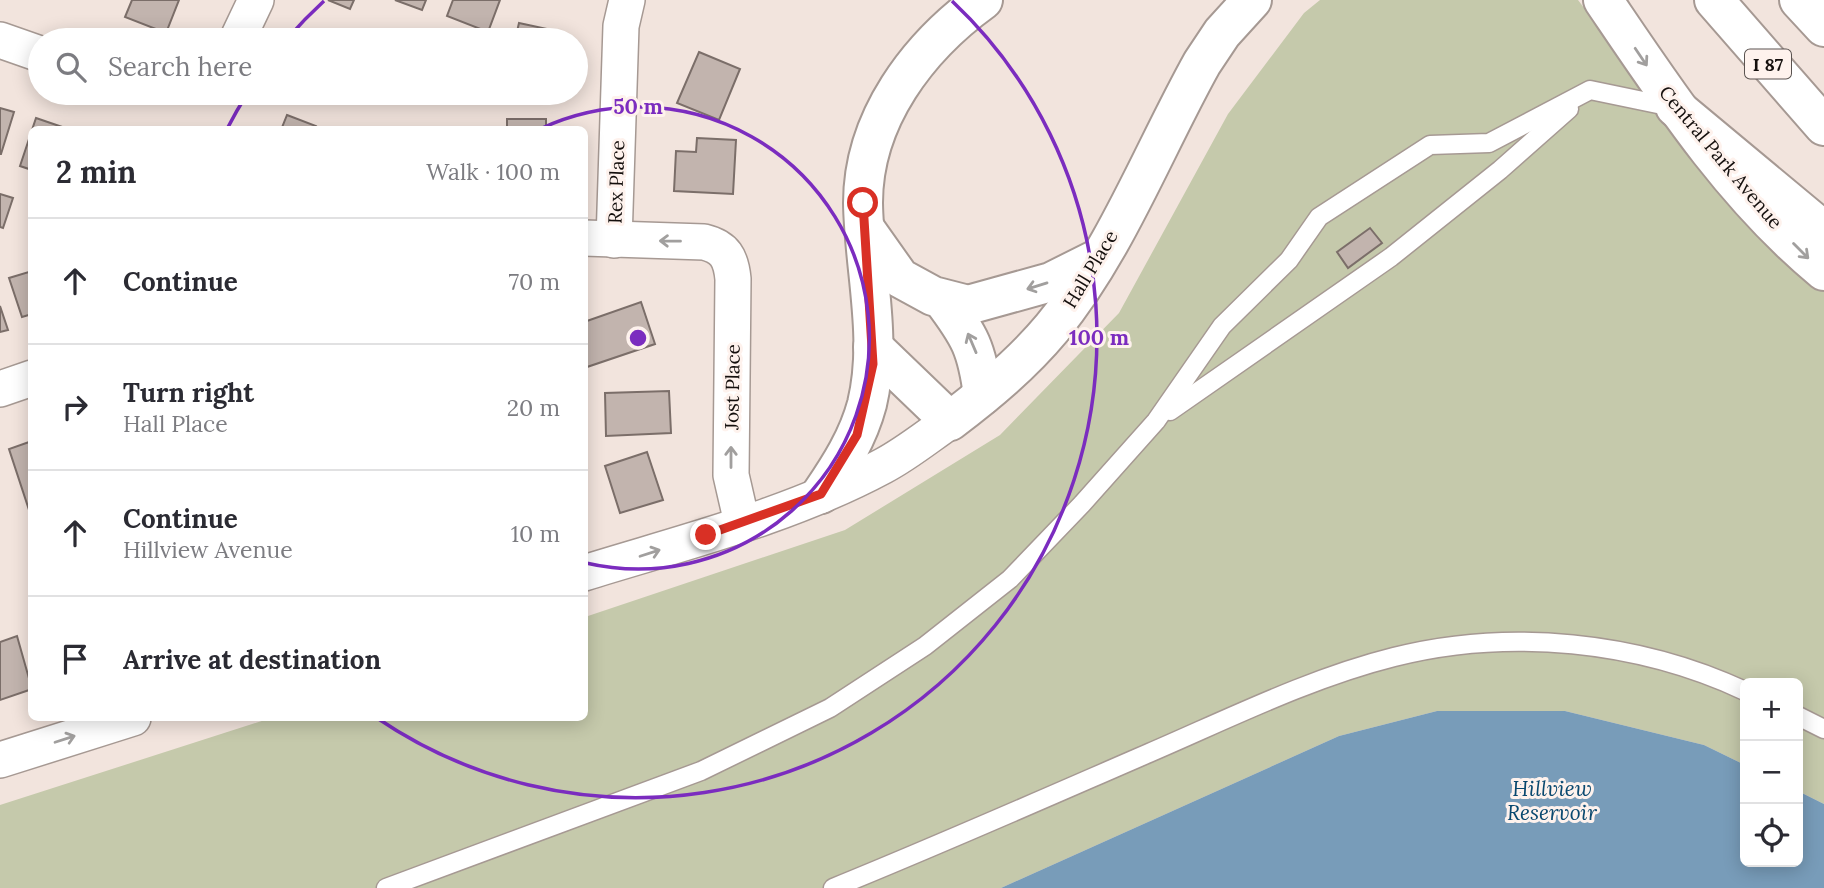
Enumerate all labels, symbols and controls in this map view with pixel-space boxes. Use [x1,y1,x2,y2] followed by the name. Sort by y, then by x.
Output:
[28,28,588,105] search box
[1634,47,1648,66] one-way arrow
[52,48,90,86] icon: search
[108,50,252,83] text: Search here
[1745,50,1791,78] road number: I 87
[1654,81,1788,233] street label: Central Park Avenue
[613,93,663,120] text: 50 m
[603,140,629,224] street label: Rex Place
[56,153,136,191] text: 2 min
[426,157,560,186] text: Walk · 100 m
[847,187,878,218] route start
[1057,226,1123,312] street label: Hall Place
[659,234,682,248] one-way arrow
[1792,242,1809,259] one-way arrow
[56,262,94,300] icon: ahead
[123,265,238,298] text: Continue
[509,267,560,296] text: 70 m
[1026,281,1048,294] one-way arrow
[1069,324,1129,351] text: 100 m
[626,326,650,350] centre of rings
[965,333,978,355] one-way arrow
[719,344,745,431] street label: Jost Place
[123,376,254,409] text: Turn right
[56,388,94,426] icon: right
[507,393,560,422] text: 20 m
[123,409,228,438] text: Hall Place
[724,445,738,468] one-way arrow
[123,502,238,535] text: Continue
[56,514,94,552] icon: ahead
[511,519,560,548] text: 10 m
[690,519,721,550] route end
[123,535,293,564] text: Hillview Avenue
[638,546,660,558] one-way arrow
[56,640,94,678] icon: arrive
[123,643,381,676] text: Arrive at destination
[1740,678,1803,867] map controls
[1740,678,1803,741] button: +
[54,732,76,745] one-way arrow
[1740,741,1803,804] button: −
[1507,775,1597,826] water label: Hillview Reservoir
[1740,804,1803,867] button: locate

